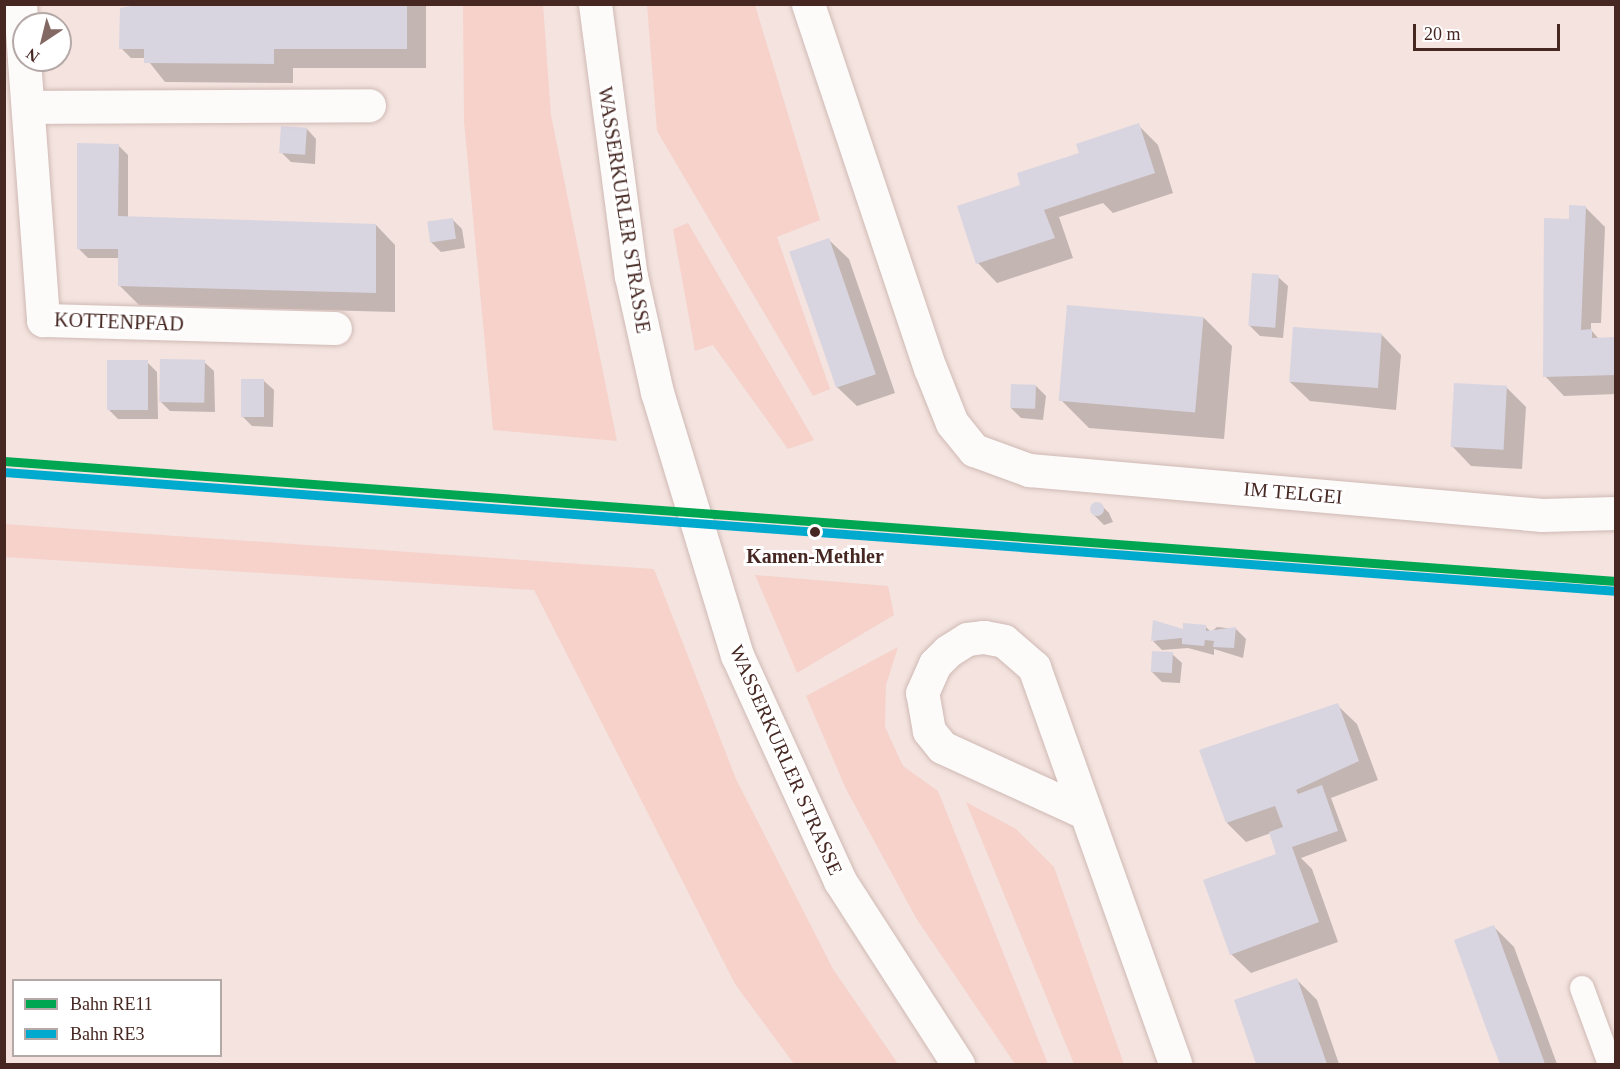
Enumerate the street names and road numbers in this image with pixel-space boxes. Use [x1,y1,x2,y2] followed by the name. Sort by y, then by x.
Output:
[593,85,655,335] street label: WASSERKURLER STRASSE
[54,308,184,336] street label: KOTTENPFAD
[1242,477,1344,509] street label: IM TELGEI
[724,641,848,879] street label: WASSERKURLER STRASSE

